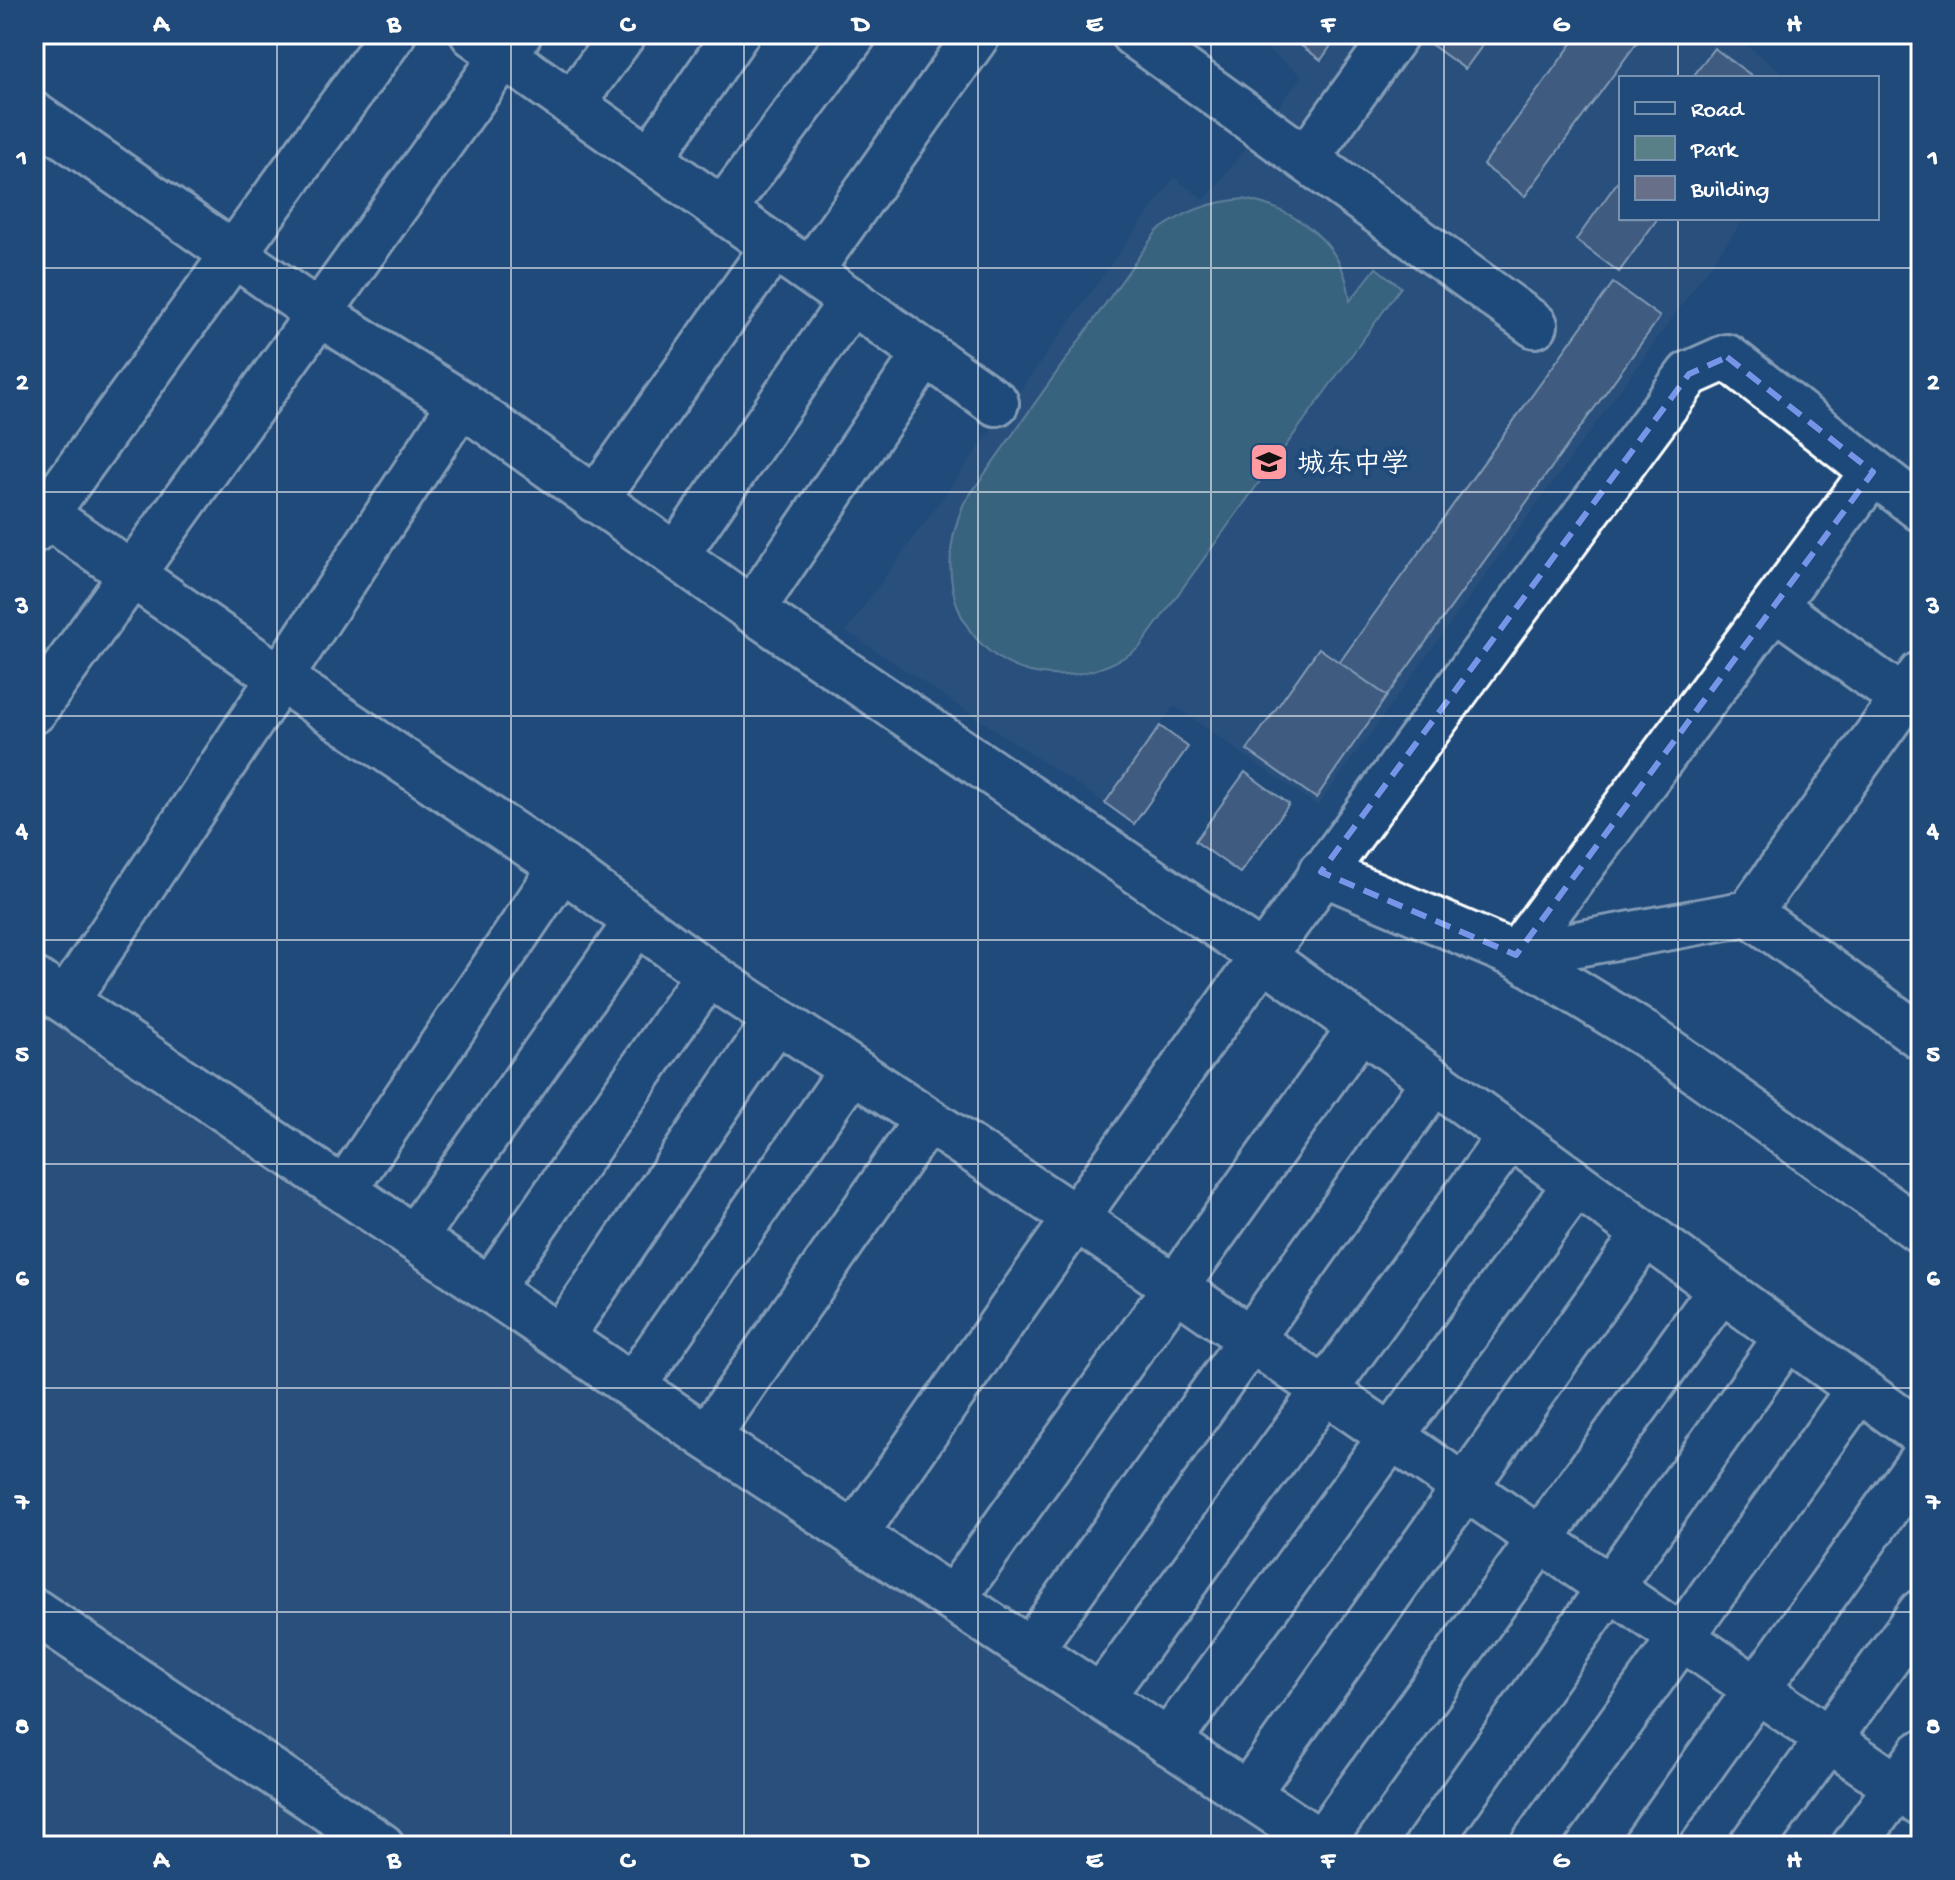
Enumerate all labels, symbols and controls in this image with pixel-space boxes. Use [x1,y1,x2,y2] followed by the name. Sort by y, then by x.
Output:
[152,11,170,42] text: A
[386,11,402,42] text: B
[620,11,637,42] text: C
[851,11,871,42] text: D
[1086,11,1104,42] text: E
[1320,11,1336,42] text: F
[1553,11,1571,42] text: G
[1787,11,1803,42] text: H
[1619,76,1879,220] legend
[1691,97,1745,126] text: Road
[1690,137,1739,166] text: Park
[16,145,27,176] text: 1
[1927,145,1938,176] text: 1
[1690,177,1769,206] text: Building
[16,369,29,400] text: 2
[1927,369,1940,400] text: 2
[1248,441,1290,483] school or university icon: 城东中学
[1297,448,1409,483] place label: 城东中学
[14,593,29,624] text: 3
[1925,593,1940,624] text: 3
[15,817,29,848] text: 4
[1926,817,1940,848] text: 4
[15,1041,29,1072] text: 5
[1926,1041,1940,1072] text: 5
[15,1265,29,1296] text: 6
[1926,1265,1940,1296] text: 6
[13,1489,30,1520] text: 7
[1924,1489,1941,1520] text: 7
[15,1713,29,1744] text: 8
[1926,1713,1940,1744] text: 8
[152,1847,170,1878] text: A
[386,1847,402,1878] text: B
[620,1847,637,1878] text: C
[851,1847,871,1878] text: D
[1086,1847,1104,1878] text: E
[1320,1847,1336,1878] text: F
[1553,1847,1571,1878] text: G
[1787,1847,1803,1878] text: H

